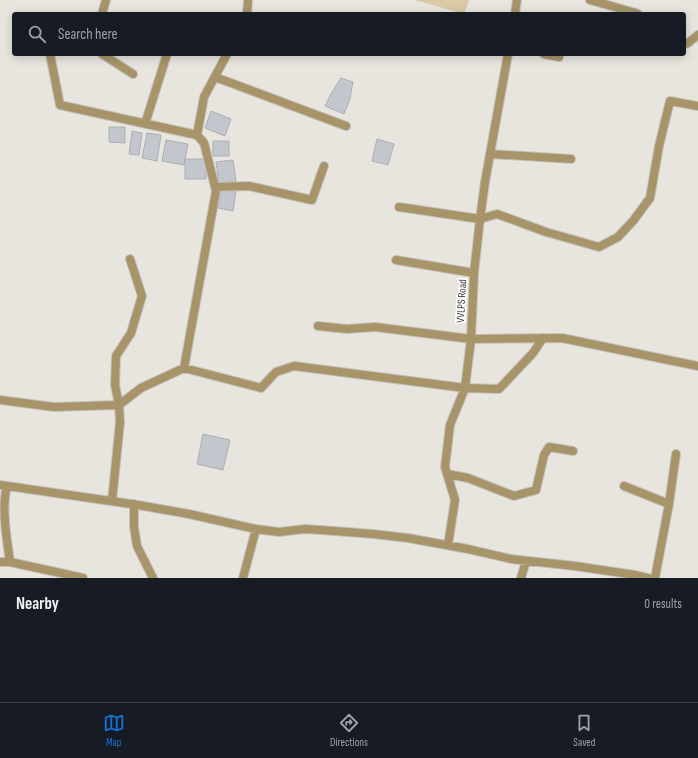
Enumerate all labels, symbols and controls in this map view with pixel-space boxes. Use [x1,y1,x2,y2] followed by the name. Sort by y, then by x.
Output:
[12,12,686,56] search box
[26,23,48,45] icon: search
[58,25,118,44] text: Search here
[454,279,469,323] street label: VVLPS Road
[16,594,59,614] text: Nearby
[644,596,682,612] text: 0 results
[103,712,125,749] tab: Map
[330,712,368,749] tab: Directions
[573,712,595,749] tab: Saved

